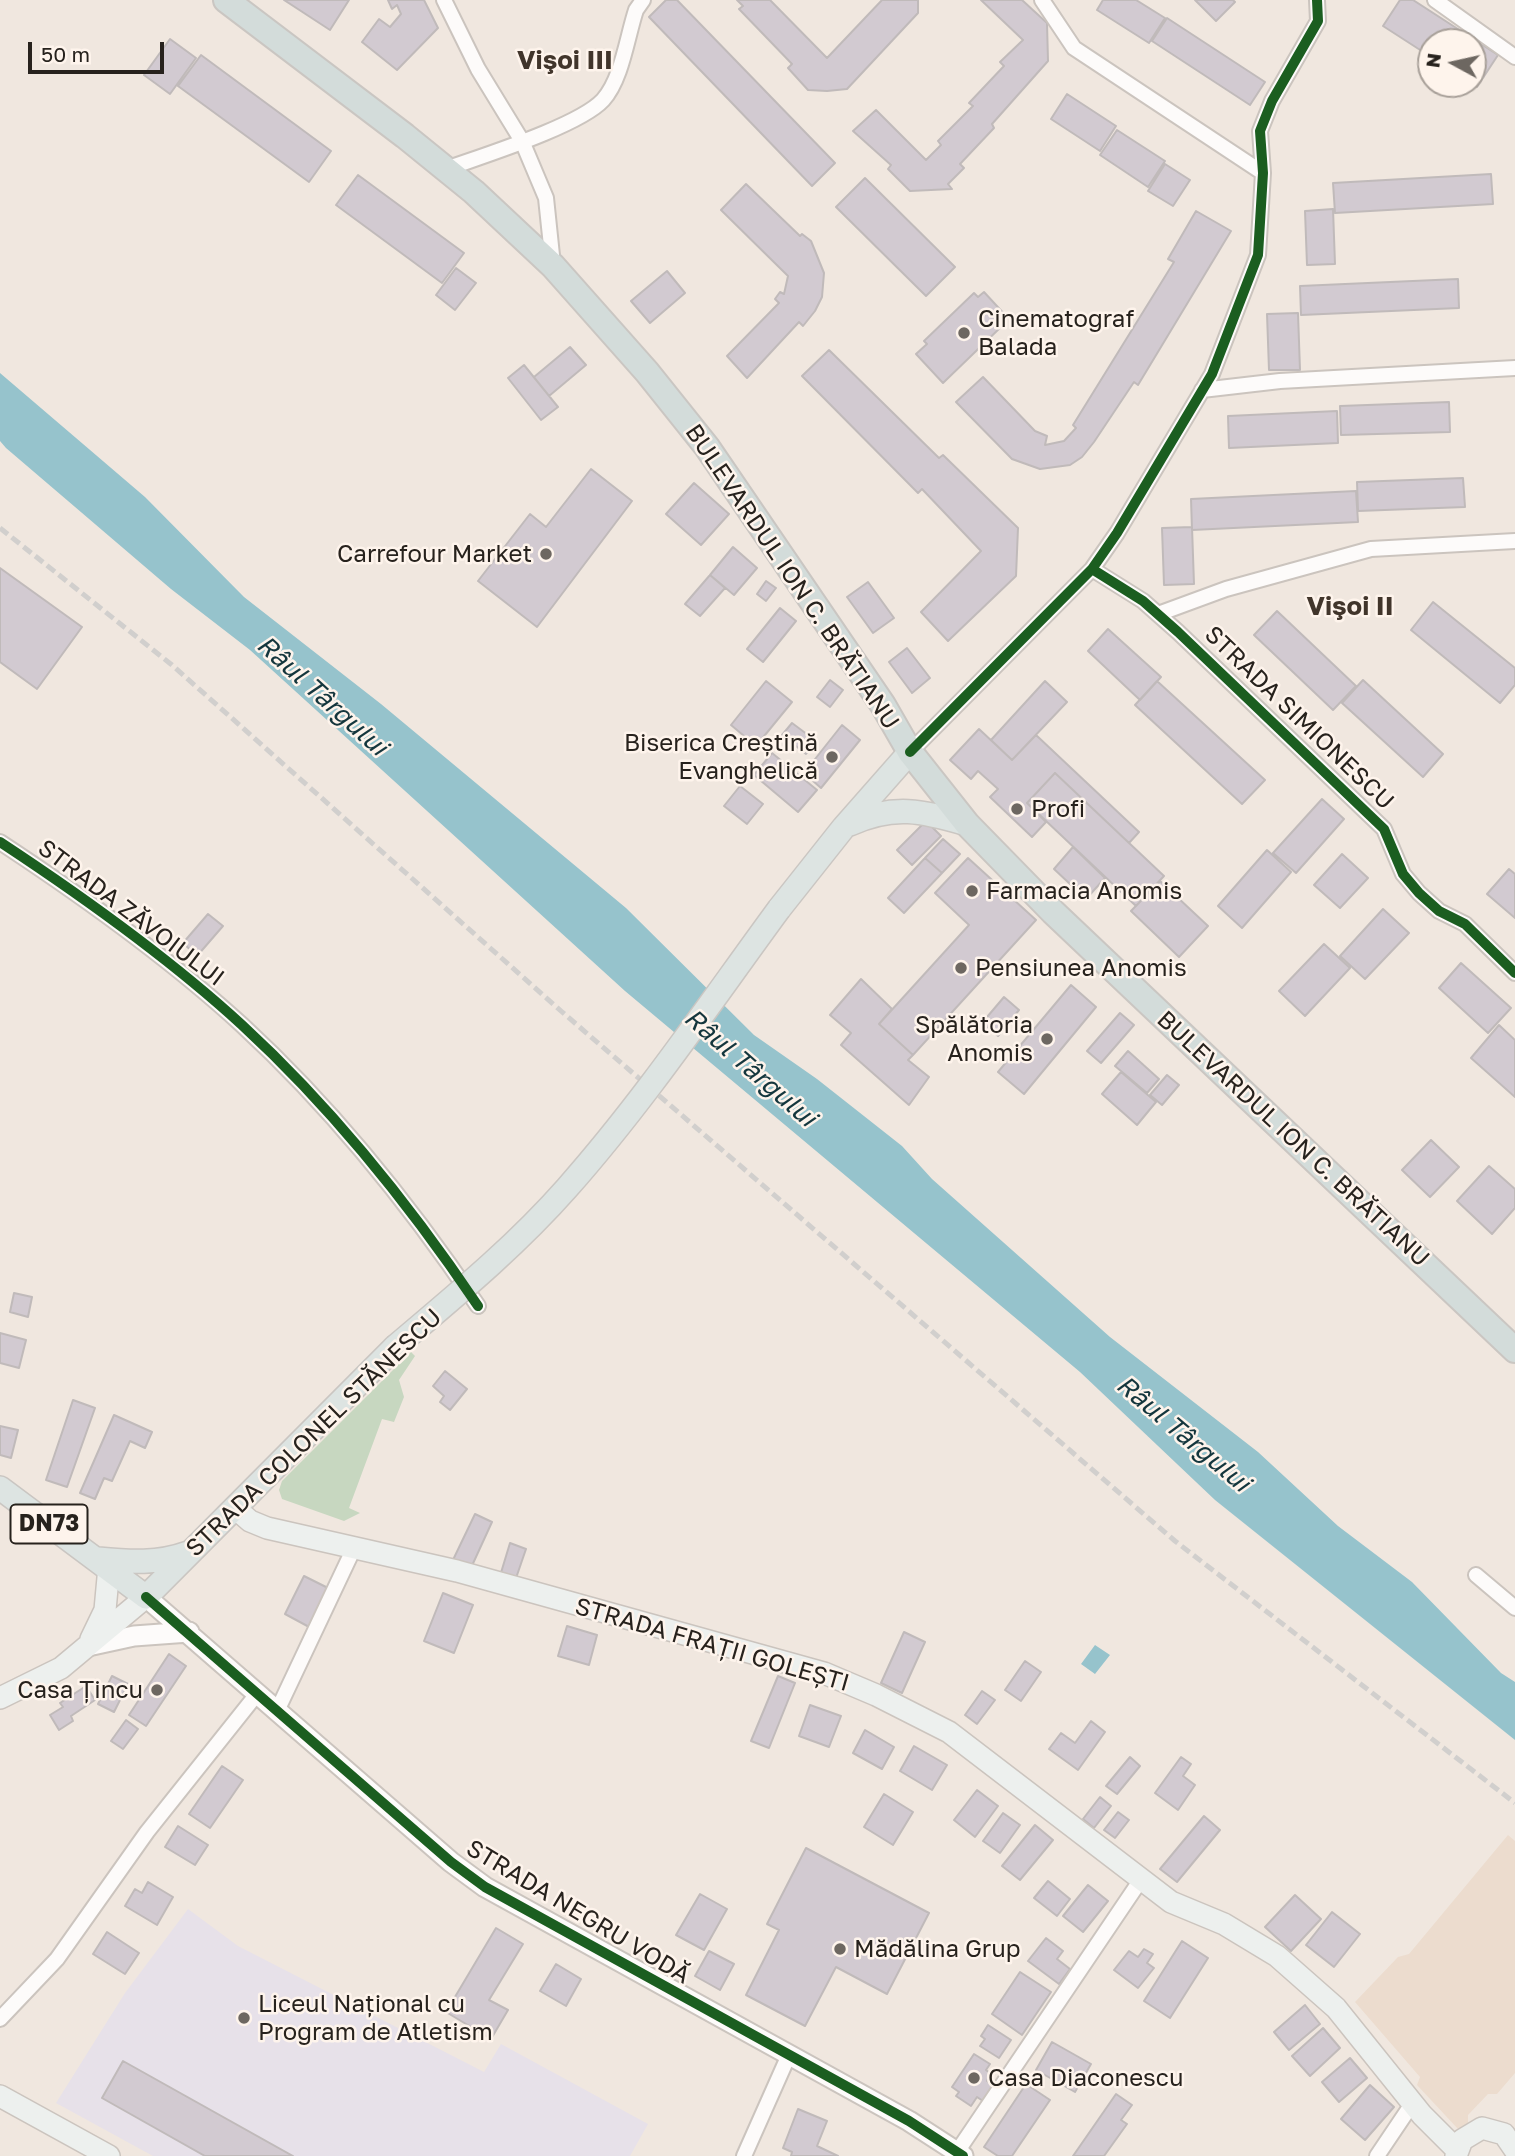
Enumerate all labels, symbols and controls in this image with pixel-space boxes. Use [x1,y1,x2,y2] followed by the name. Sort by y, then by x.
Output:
[32,28,168,72] scale bar
[1417,28,1487,98] north arrow
[41,41,90,67] text: 50 m
[517,45,613,77] district label: Vişoi III
[1420,52,1445,69] text: N
[978,305,1134,361] place label: Cinematograf Balada
[956,325,972,341] marker: Cinematograf Balada
[679,419,905,735] street label: BULEVARDUL ION C. BRĂTIANU
[337,540,532,568] place label: Carrefour Market
[538,546,554,562] marker: Carrefour Market
[1306,591,1394,623] district label: Vişoi II
[1198,620,1400,816] street label: STRADA SIMIONESCU
[250,629,394,763] water label: Râul Târgului
[624,729,818,785] place label: Biserica Creștină Evanghelică
[824,749,840,765] marker: Biserica Creștină Evanghelică
[1031,795,1085,823] place label: Profi
[1009,801,1025,817] marker: Profi
[32,834,230,992] street label: STRADA ZĂVOIULUI
[986,877,1182,905] place label: Farmacia Anomis
[964,883,980,899] marker: Farmacia Anomis
[975,954,1187,982] place label: Pensiunea Anomis
[953,960,969,976] marker: Pensiunea Anomis
[678,1002,822,1134] water label: Râul Târgului
[1151,1005,1435,1273] street label: BULEVARDUL ION C. BRĂTIANU
[915,1011,1033,1067] place label: Spălătoria Anomis
[1039,1031,1055,1047] marker: Spălătoria Anomis
[180,1303,448,1563] street label: STRADA COLONEL STĂNESCU
[1110,1369,1256,1499] water label: Râul Târgului
[10,1504,88,1544] road number: DN73
[572,1592,852,1698] street label: STRADA FRAȚII GOLEȘTI
[17,1676,143,1704] place label: Casa Țincu
[149,1682,165,1698] marker: Casa Țincu
[461,1834,695,1990] street label: STRADA NEGRU VODĂ
[854,1935,1021,1963] place label: Mădălina Grup
[832,1941,848,1957] marker: Mădălina Grup
[258,1990,493,2046] place label: Liceul Național cu Program de Atletism
[236,2010,252,2026] marker: Liceul Național cu Program de Atletism
[988,2064,1183,2092] place label: Casa Diaconescu
[966,2070,982,2086] marker: Casa Diaconescu

